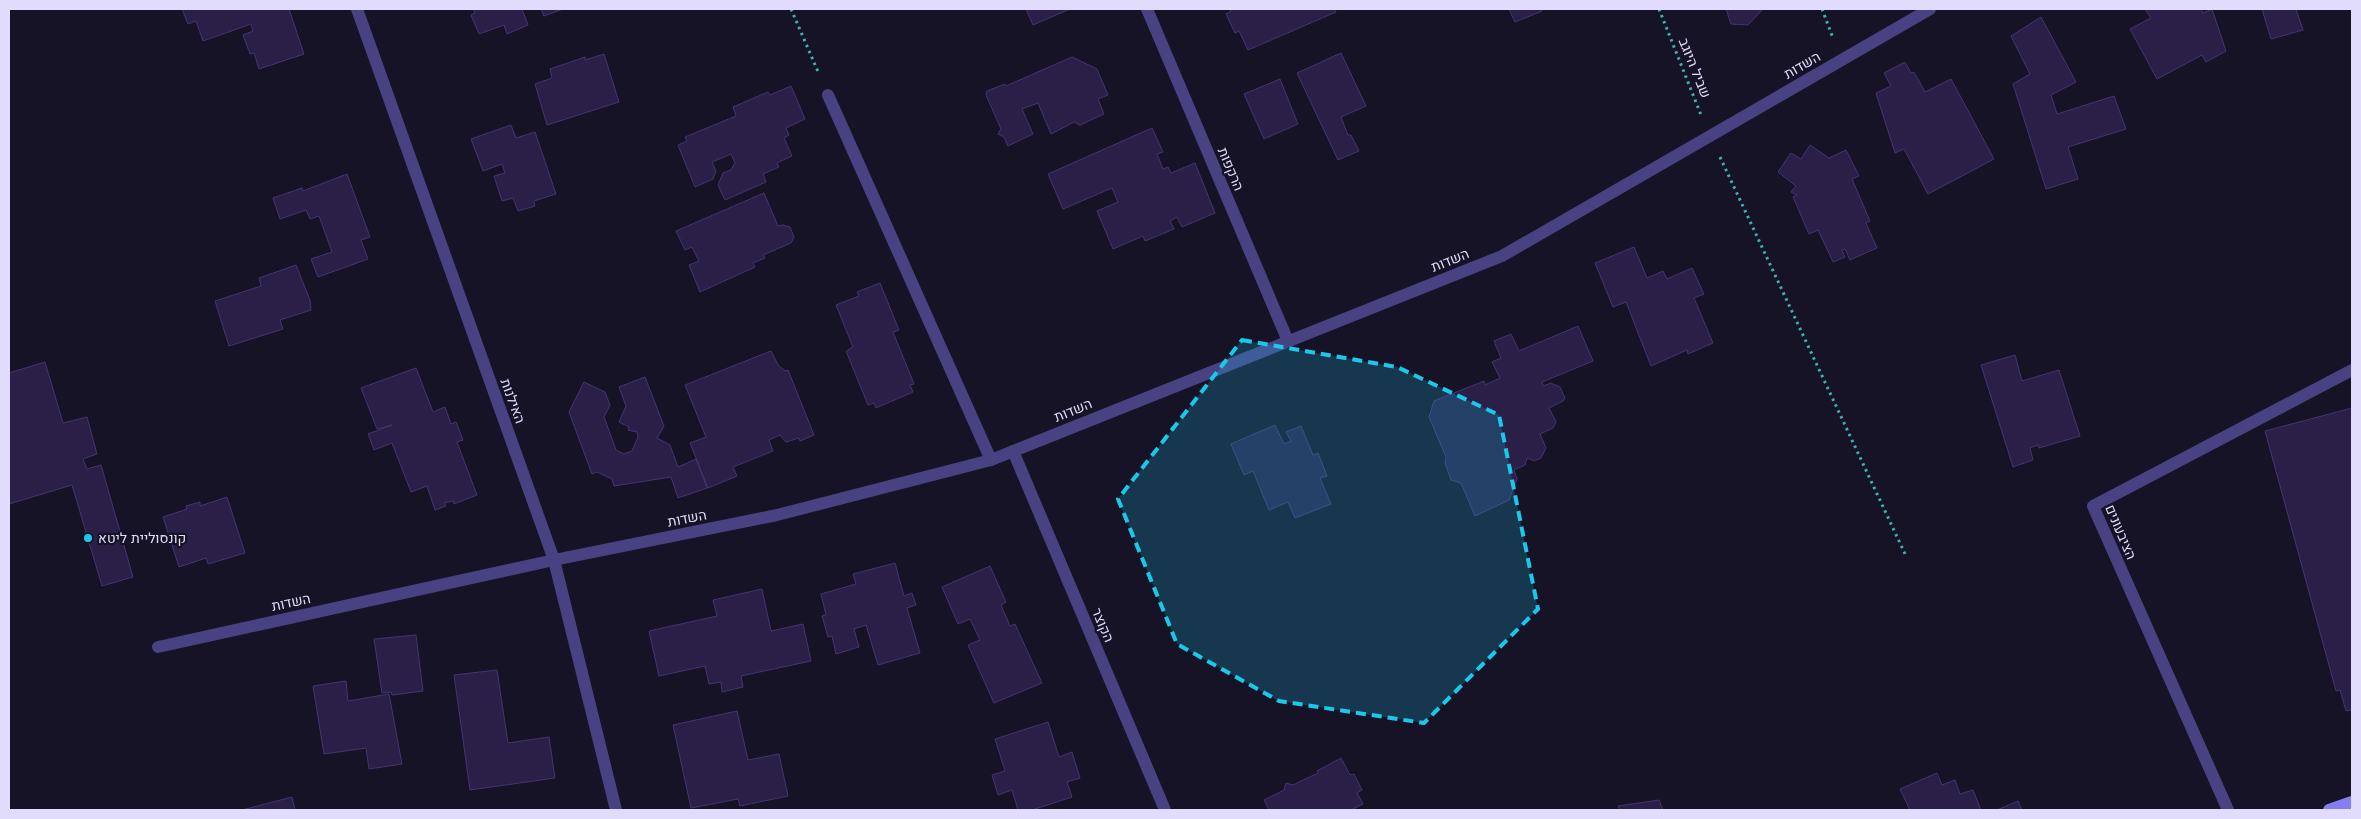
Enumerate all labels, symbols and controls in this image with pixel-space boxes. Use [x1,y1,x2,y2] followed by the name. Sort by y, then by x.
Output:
[1676,35,1715,100] street label: שביל היוגב
[1780,47,1823,82] street label: השדות
[1215,145,1248,193] street label: הרקפות
[1428,244,1471,275] street label: השדות
[498,376,529,426] street label: האילנות
[1051,394,1094,425] street label: השדות
[2102,502,2141,562] street label: הציבעונים
[666,505,708,530] street label: השדות
[98,529,186,546] place label: קונסוליית ליטא
[82,532,94,544] marker: קונסוליית ליטא
[270,589,312,614] street label: השדות
[1089,605,1118,645] street label: הקוצר

